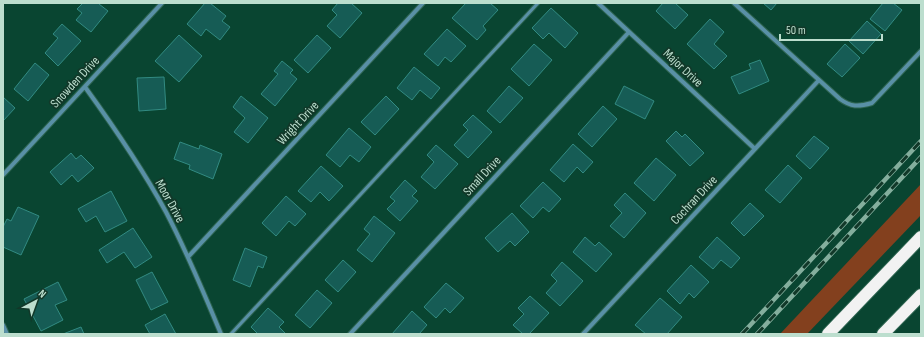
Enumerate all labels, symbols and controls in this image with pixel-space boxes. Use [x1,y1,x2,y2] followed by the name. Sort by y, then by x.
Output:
[780,16,882,42] scale bar
[786,23,806,38] text: 50 m
[660,45,706,91] street label: Major Drive
[47,53,103,111] street label: Snowden Drive
[274,98,322,148] street label: Wright Drive
[460,153,504,199] street label: Small Drive
[667,172,721,228] street label: Cochran Drive
[152,177,188,225] street label: Moor Drive
[16,281,56,321] north arrow
[36,287,49,301] text: N

